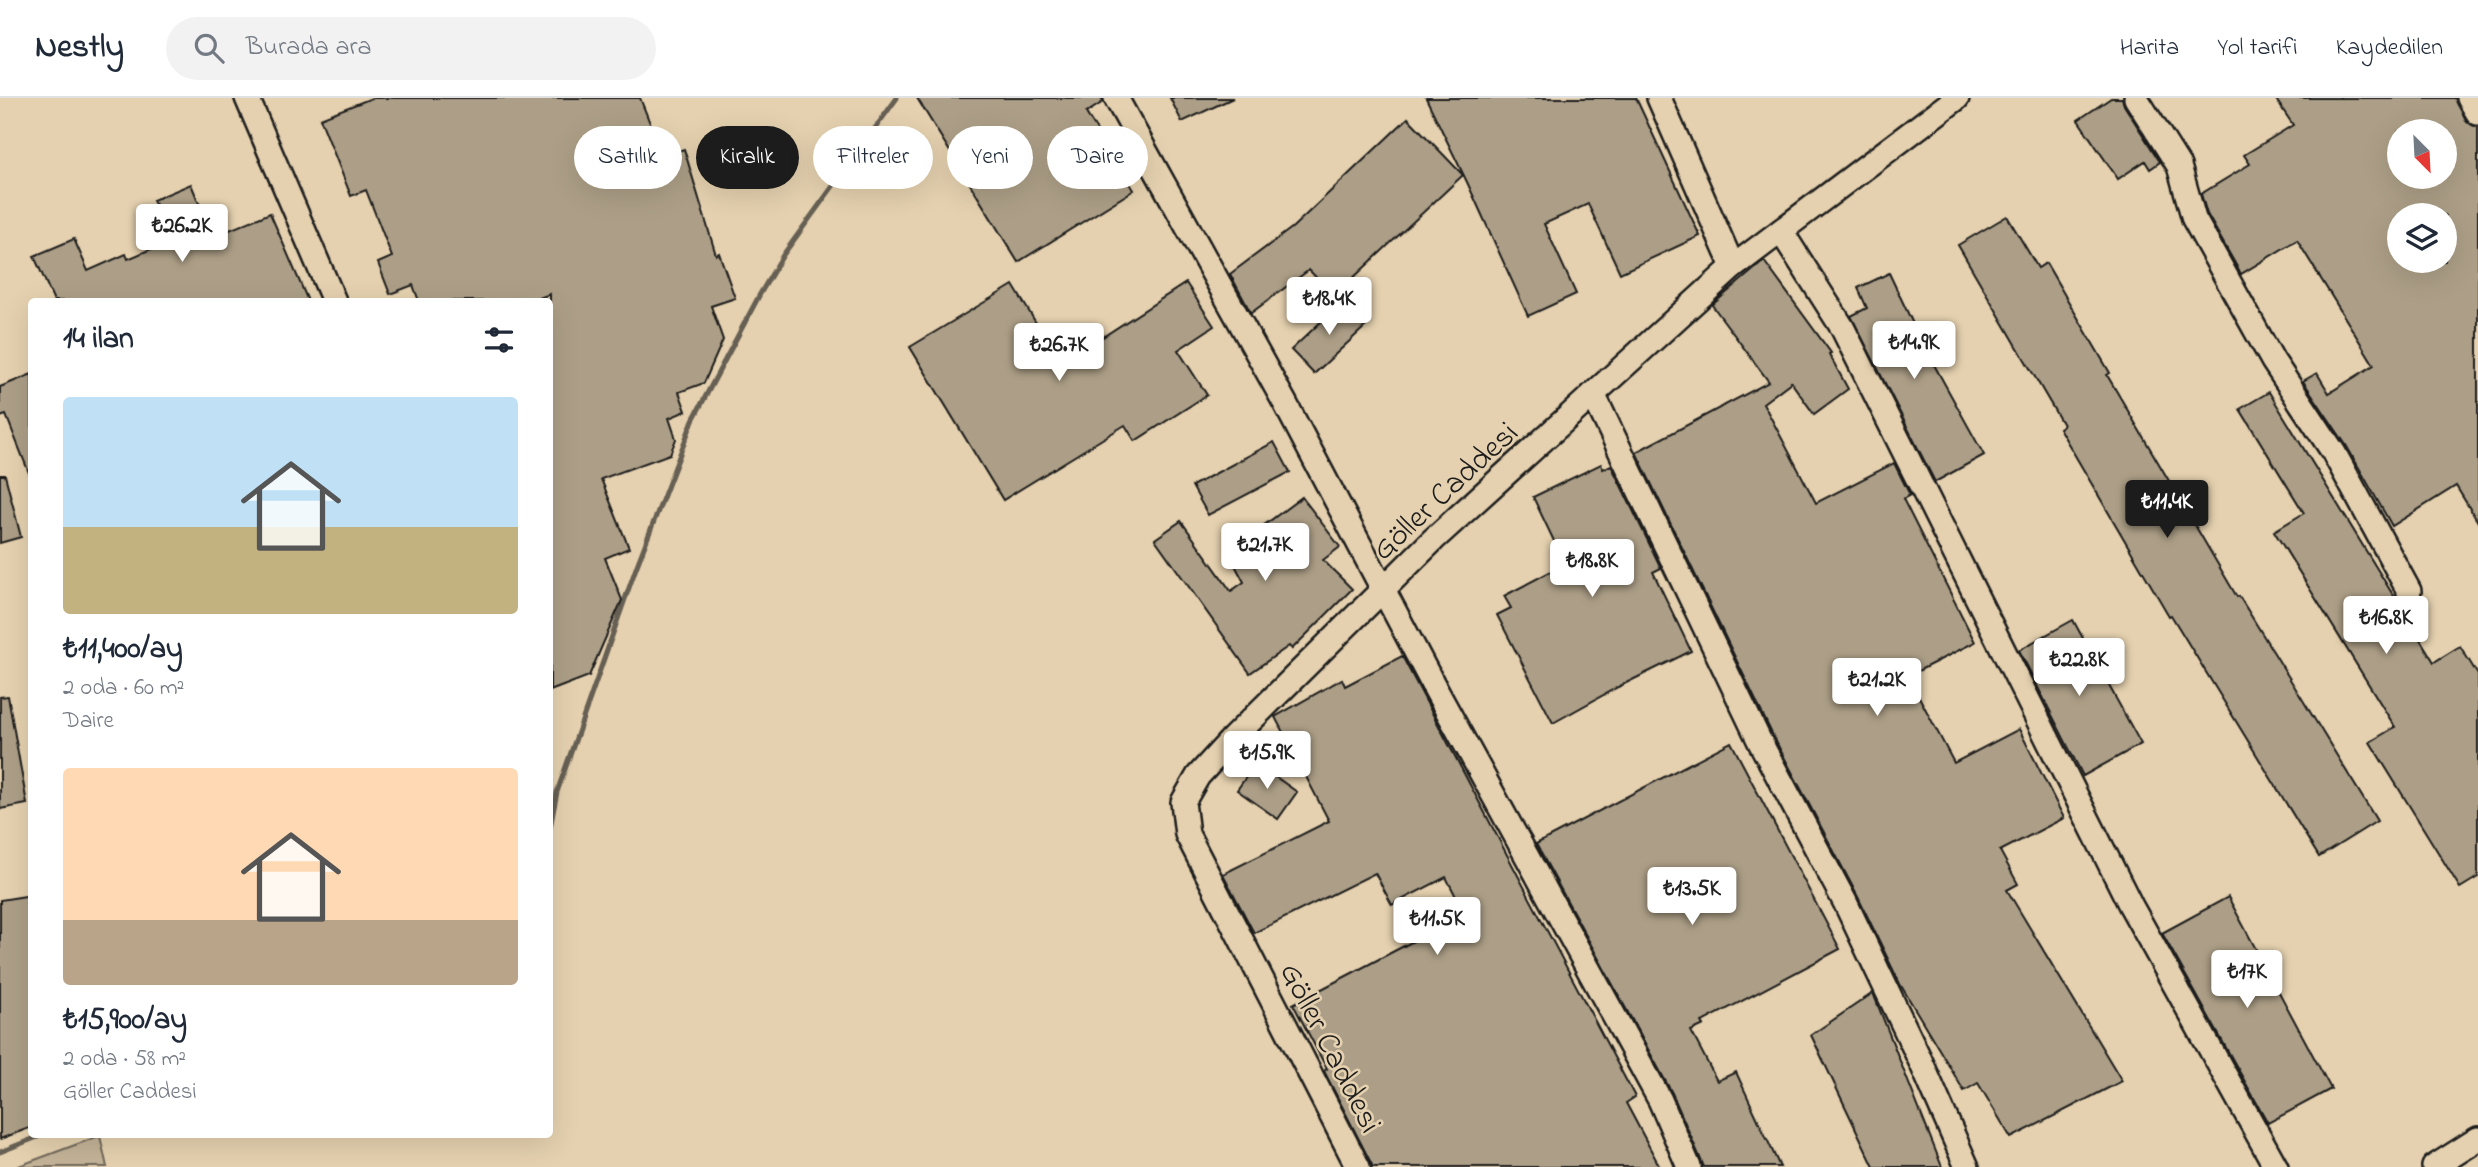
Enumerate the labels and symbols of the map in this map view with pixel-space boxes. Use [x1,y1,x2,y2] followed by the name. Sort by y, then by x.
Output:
[2387,119,2457,189] north arrow
[125,204,239,264] pin: ₺26.2K
[1272,278,1386,337] pin: ₺18.4K
[1857,322,1971,381] pin: ₺14.9K
[1002,324,1116,383] pin: ₺26.7K
[1362,412,1530,573] street label: Göller Caddesi
[2110,480,2224,540] pin: ₺11.4K
[1208,524,1322,583] pin: ₺21.7K
[1535,540,1649,599] pin: ₺18.8K
[2329,596,2443,656] pin: ₺16.8K
[2022,638,2136,698] pin: ₺22.8K
[1820,658,1934,718] pin: ₺21.2K
[1210,732,1324,791] pin: ₺15.9K
[1635,868,1749,927] pin: ₺13.5K
[1380,898,1494,957] pin: ₺11.5K
[2206,950,2288,1010] pin: ₺17K
[1266,955,1392,1142] street label: Göller Caddesi

